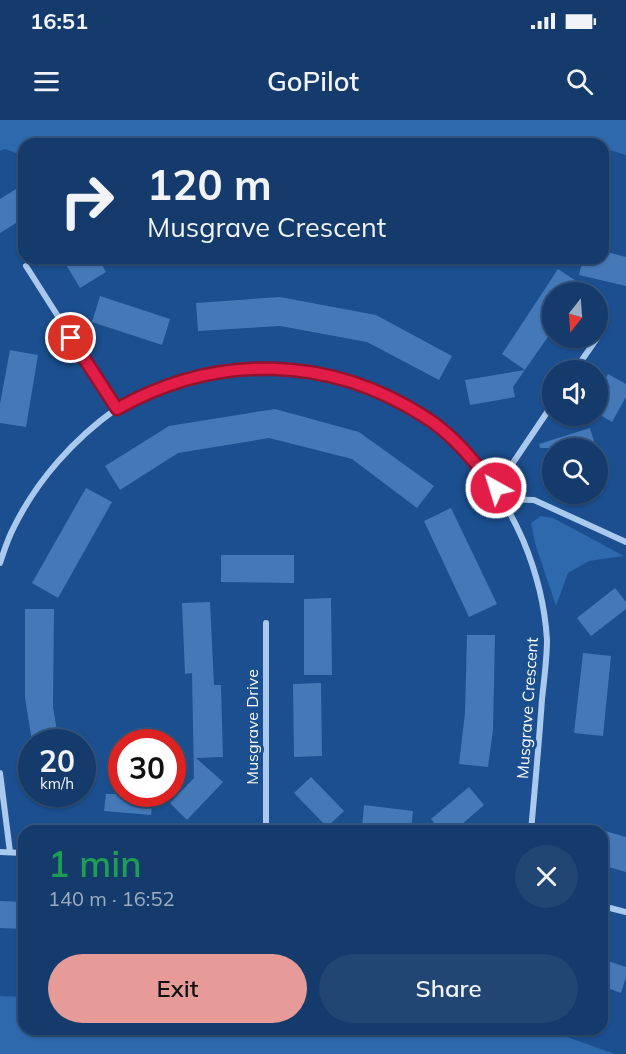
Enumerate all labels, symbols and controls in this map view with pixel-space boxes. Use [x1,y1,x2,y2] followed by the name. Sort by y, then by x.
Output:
[30,7,88,35] text: 16:51
[267,64,359,98] text: GoPilot
[30,65,63,98] icon: menu
[563,65,596,98] icon: search
[147,158,272,211] text: 120 m
[48,162,126,240] icon: right
[147,210,386,244] text: Musgrave Crescent
[542,282,608,348] north arrow
[542,282,608,504] map controls
[45,312,96,363] pin
[54,321,87,354] icon: arrive
[542,360,608,426] button: sound
[542,438,608,504] button: search
[464,456,528,520] position arrow
[512,636,542,779] street label: Musgrave Crescent
[242,669,262,785] street label: Musgrave Drive
[108,729,186,807] speed limit sign: 30
[39,742,75,780] text: 20
[40,774,74,793] text: km/h
[48,841,142,886] text: 1 min
[515,845,578,908] button: close
[48,886,174,911] text: 140 m · 16:52
[48,954,307,1023] button: Exit
[319,954,578,1023] button: Share

